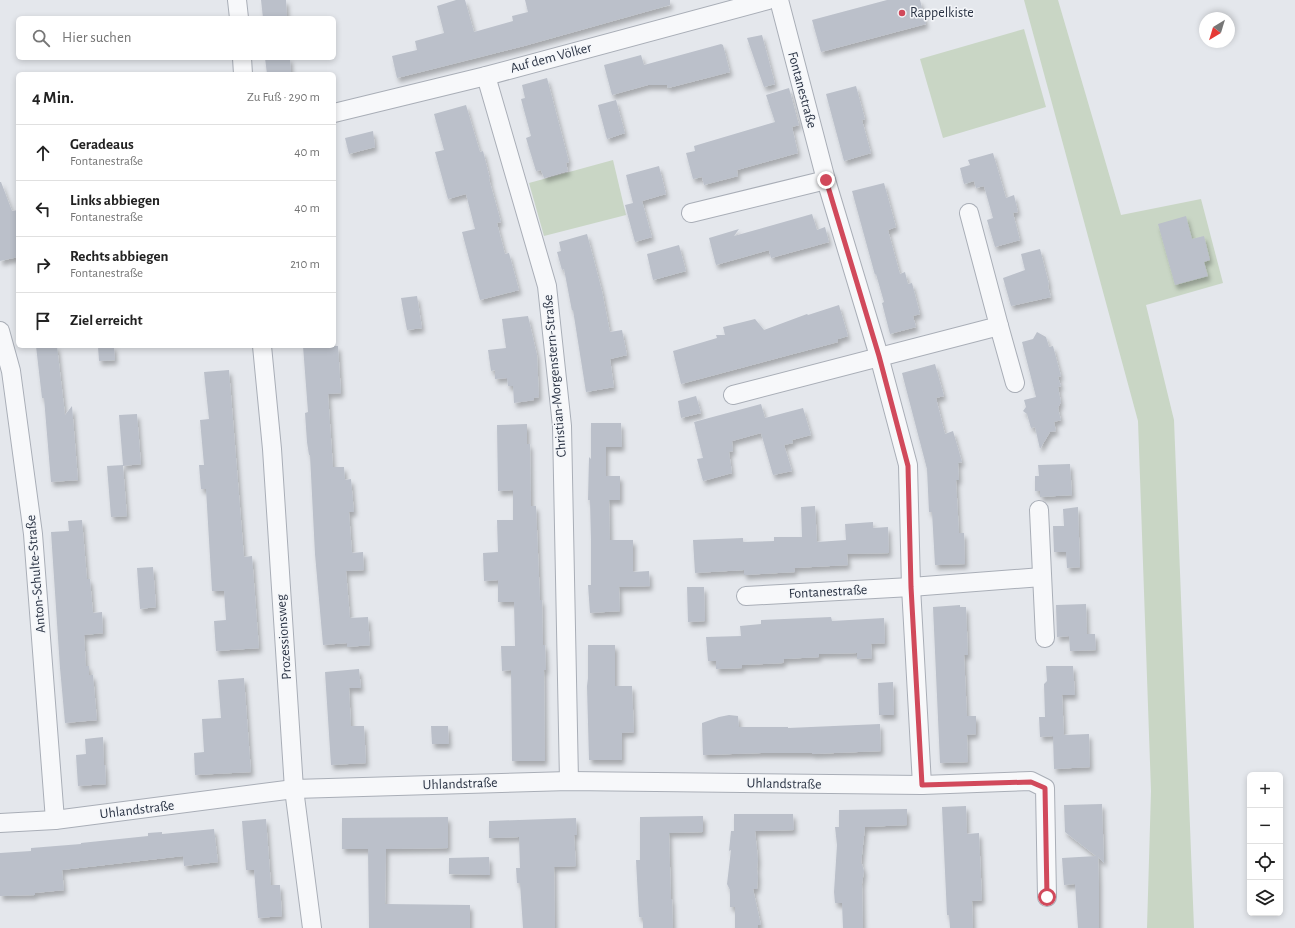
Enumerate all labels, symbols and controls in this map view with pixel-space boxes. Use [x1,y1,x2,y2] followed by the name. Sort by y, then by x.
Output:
[910,6,974,20] place label: Rappelkiste
[897,8,907,18] marker: Rappelkiste
[1199,12,1235,48] north arrow
[16,16,336,60] search box
[30,27,52,49] icon: search
[62,30,132,45] text: Hier suchen
[509,40,594,76] street label: Auf dem Völker
[785,50,819,130] street label: Fontanestraße
[32,89,74,106] text: 4 Min.
[247,91,320,104] text: Zu Fuß · 290 m
[70,137,134,152] text: Geradeaus
[32,142,54,164] icon: ahead
[294,146,320,159] text: 40 m
[70,155,143,168] text: Fontanestraße
[817,171,835,189] route end
[70,193,160,208] text: Links abbiegen
[32,198,54,220] icon: left
[294,202,320,215] text: 40 m
[70,211,143,224] text: Fontanestraße
[70,249,168,264] text: Rechts abbiegen
[32,254,54,276] icon: right
[290,258,320,271] text: 210 m
[70,267,143,280] text: Fontanestraße
[541,294,569,458] street label: Christian-Morgenstern-Straße
[32,310,54,332] icon: arrive
[70,313,143,328] text: Ziel erreicht
[24,514,48,634] street label: Anton-Schulte-Straße
[788,583,868,601] street label: Fontanestraße
[274,594,294,680] street label: Prozessionsweg
[1247,772,1283,916] map controls
[1247,772,1283,808] button: +
[422,776,498,792] street label: Uhlandstraße
[746,776,822,792] street label: Uhlandstraße
[99,798,175,822] street label: Uhlandstraße
[1247,808,1283,844] button: −
[1247,844,1283,880] button: locate
[1247,880,1283,916] button: layers
[1038,888,1056,906] route start

